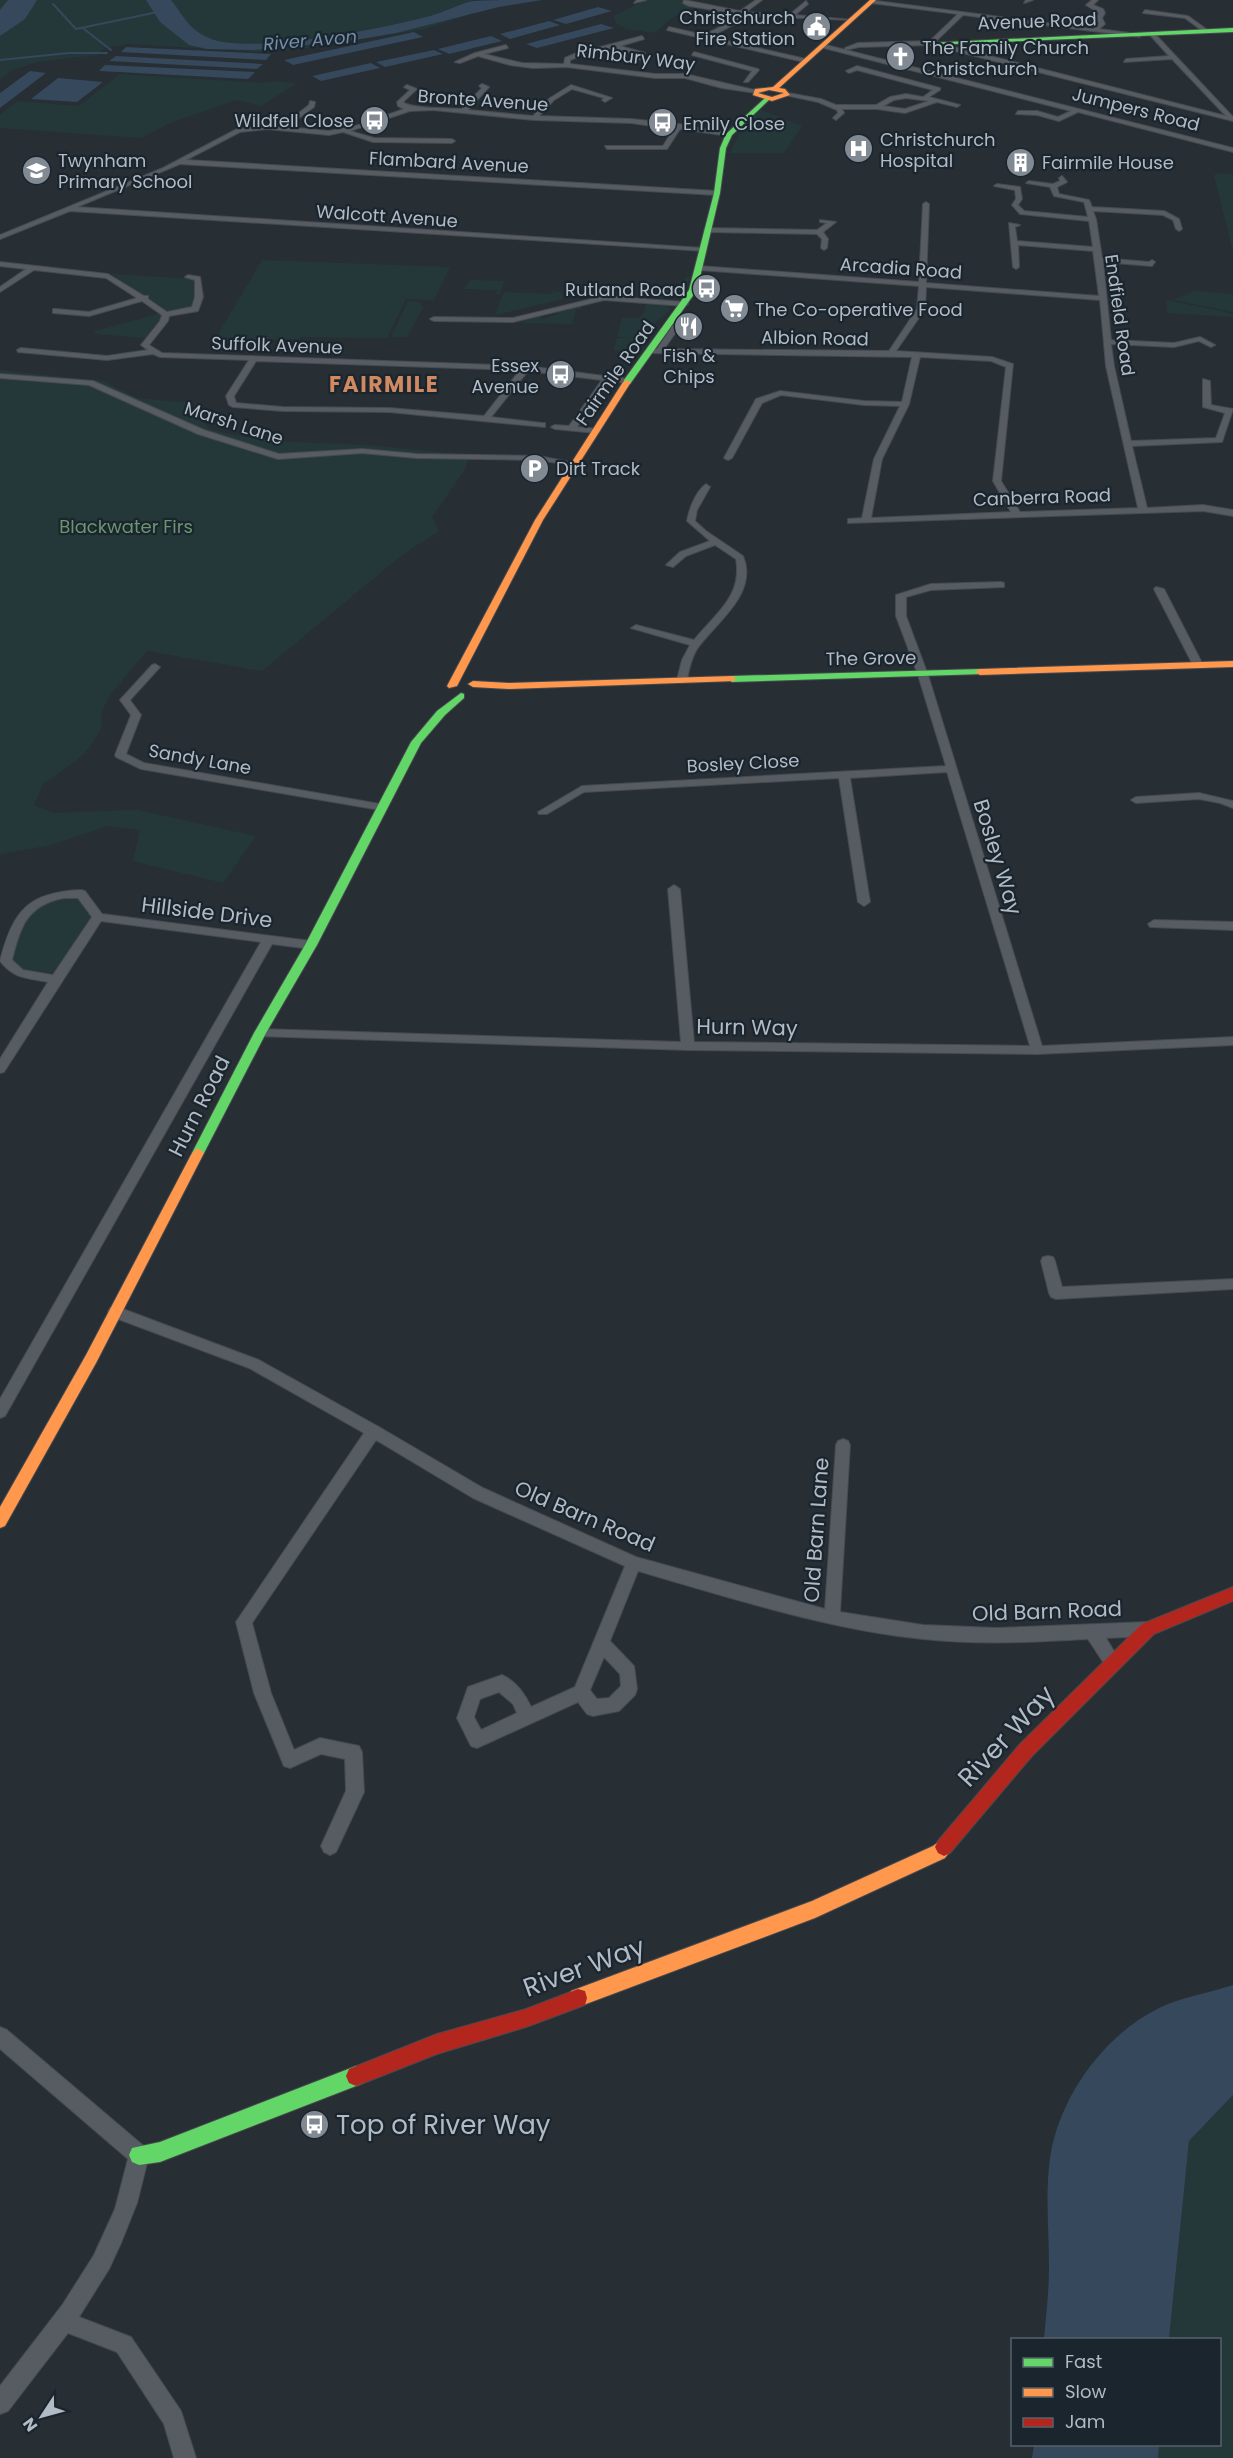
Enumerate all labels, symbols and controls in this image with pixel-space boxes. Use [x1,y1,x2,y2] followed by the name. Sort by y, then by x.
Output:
[679,5,795,51] place label: Christchurch Fire Station
[977,6,1097,36] street label: Avenue Road
[800,11,832,43] public building icon: Christchurch Fire Station
[262,23,358,57] water label: River Avon
[922,35,1089,81] place label: The Family Church Christchurch
[575,37,697,77] street label: Rimbury Way
[885,41,917,73] church icon: The Family Church Christchurch
[1070,81,1202,137] street label: Jumpers Road
[417,83,549,117] street label: Bronte Avenue
[359,104,391,136] bus stop icon: Wildfell Close
[646,107,678,139] bus stop icon: Emily Close
[234,108,354,133] place label: Wildfell Close
[683,111,785,136] place label: Emily Close
[880,127,996,173] place label: Christchurch Hospital
[843,133,875,165] hospital icon: Christchurch Hospital
[369,145,529,179] street label: Flambard Avenue
[1005,146,1037,178] building icon: Fairmile House
[58,148,192,194] place label: Twynham Primary School
[1042,150,1174,175] place label: Fairmile House
[21,154,53,186] school or university icon: Twynham Primary School
[315,199,459,233] street label: Walcott Avenue
[839,251,963,285] street label: Arcadia Road
[1099,253,1141,377] street label: Endfield Road
[691,273,723,305] bus stop icon: Rutland Road
[565,277,686,302] place label: Rutland Road
[718,293,750,325] supermarket icon: The Co-operative Food
[755,297,963,322] place label: The Co-operative Food
[673,310,705,342] restaurant icon: Fish & Chips
[570,316,660,430] street label: Fairmile Road
[761,325,869,351] street label: Albion Road
[211,330,343,360] street label: Suffolk Avenue
[663,343,716,389] place label: Fish & Chips
[471,353,539,399] place label: Essex Avenue
[544,359,576,391] bus stop icon: Essex Avenue
[329,369,439,400] district label: FAIRMILE
[181,395,287,451] street label: Marsh Lane
[519,452,551,484] parking icon: Dirt Track
[556,456,641,481] place label: Dirt Track
[973,482,1111,512] street label: Canberra Road
[59,514,193,539] park label: Blackwater Firs
[825,645,917,671] street label: The Grove
[147,738,253,780] street label: Sandy Lane
[686,748,800,778] street label: Bosley Close
[967,796,1029,919] street label: Bosley Way
[140,890,274,934] street label: Hillside Drive
[696,1012,798,1042] street label: Hurn Way
[161,1051,237,1161] street label: Hurn Road
[796,1457,836,1603] street label: Old Barn Lane
[510,1473,660,1559] street label: Old Barn Road
[972,1594,1122,1628] street label: Old Barn Road
[949,1677,1063,1795] street label: River Way
[518,1928,650,2006] street label: River Way
[336,2107,551,2143] place label: Top of River Way
[299,2109,331,2141] bus stop icon: Top of River Way
[1011,2338,1221,2446] legend
[1065,2349,1102,2374] text: Fast
[1065,2379,1107,2404] text: Slow
[12,2386,72,2446] north arrow
[1065,2409,1105,2434] text: Jam
[17,2413,43,2436] text: N

